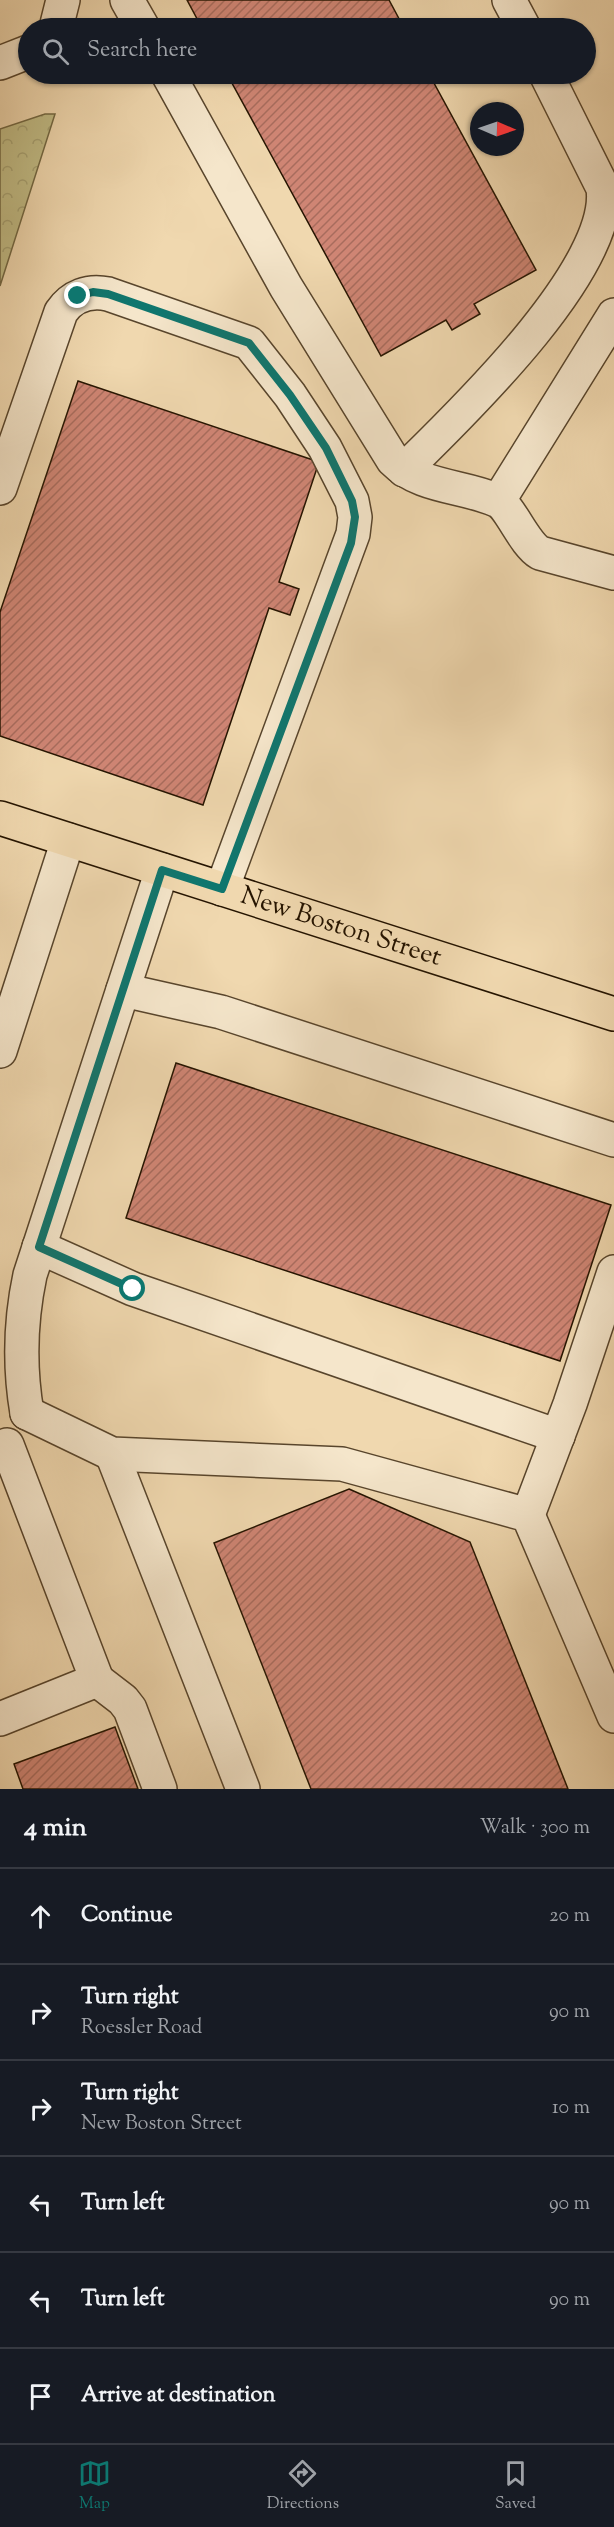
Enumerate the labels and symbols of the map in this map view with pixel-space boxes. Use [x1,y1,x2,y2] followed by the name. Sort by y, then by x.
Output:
[470,102,524,156] north arrow
[64,282,90,308] route end
[236,877,446,976] street label: New Boston Street
[119,1275,145,1301] route start

